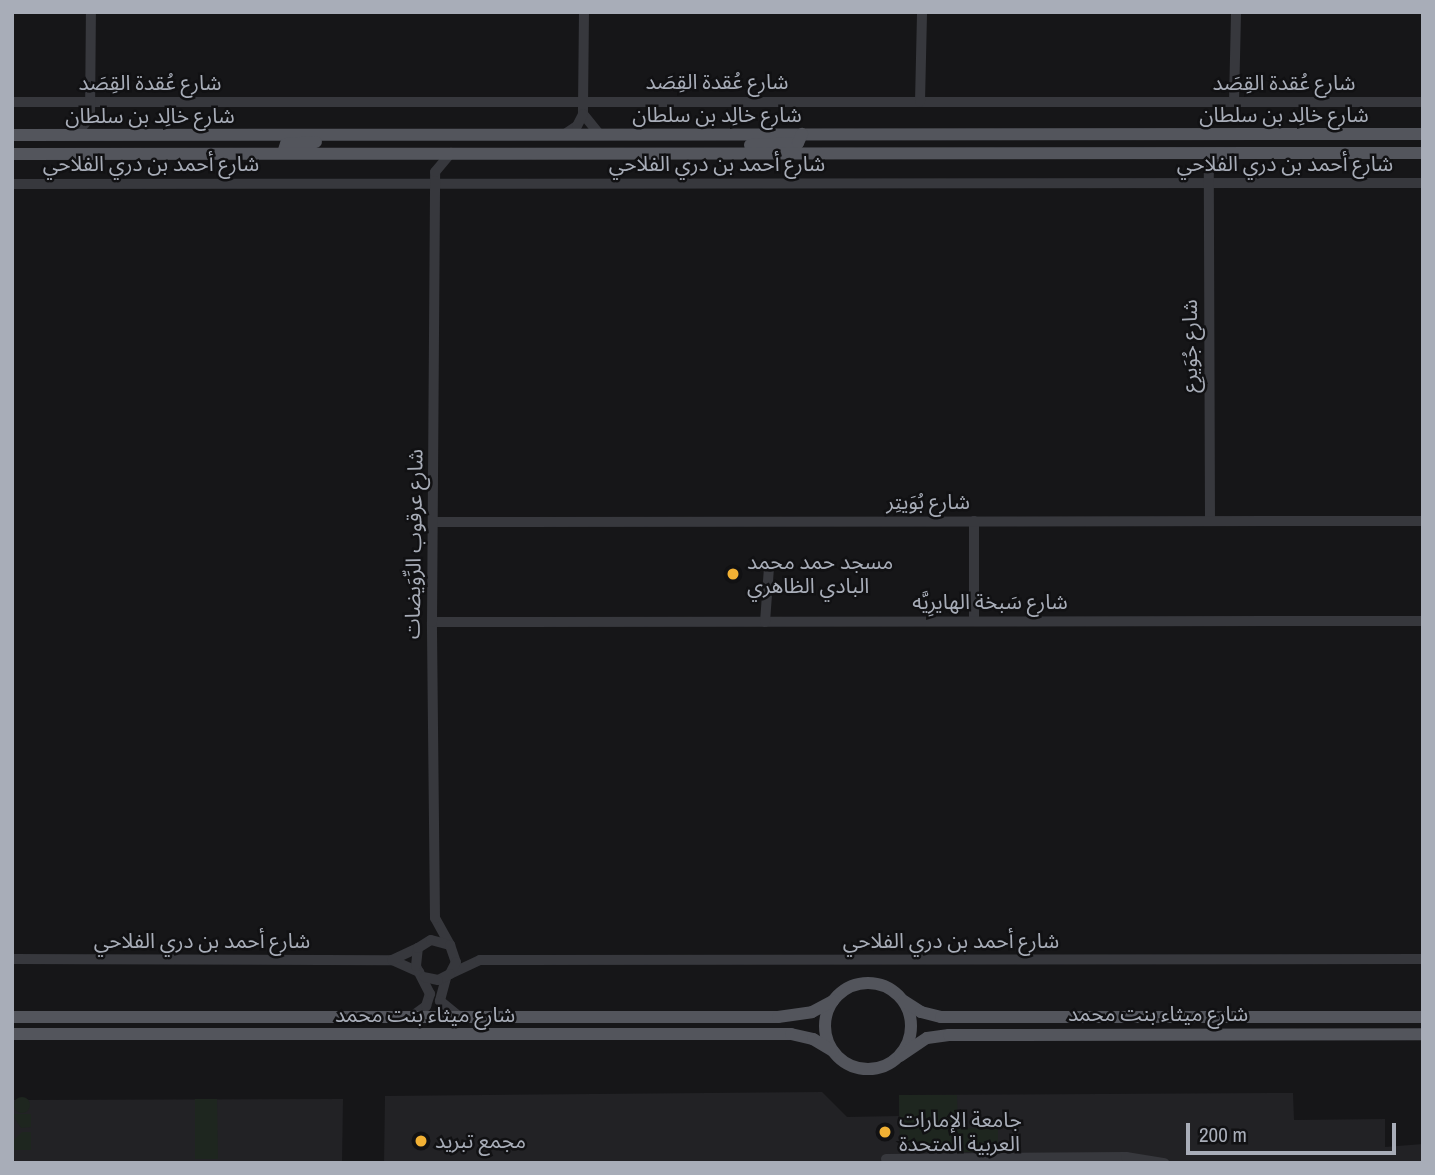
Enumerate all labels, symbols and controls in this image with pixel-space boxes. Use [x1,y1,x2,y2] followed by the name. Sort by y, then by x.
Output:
[645,69,789,95] street label: شارع عُقدة القِصَد
[78,70,222,96] street label: شارع عُقدة القِصَد
[1212,70,1356,96] street label: شارع عُقدة القِصَد
[632,102,802,128] street label: شارع خالِد بن سلطان
[1199,102,1369,128] street label: شارع خالِد بن سلطان
[65,103,235,129] street label: شارع خالِد بن سلطان
[43,151,259,177] street label: شارع أحمد بن دري الفلاحي
[609,151,825,177] street label: شارع أحمد بن دري الفلاحي
[1177,151,1393,177] street label: شارع أحمد بن دري الفلاحي
[1177,299,1203,393] street label: شارع جُوَيرِع
[400,449,428,639] street label: شارع عرقوب الرِّوَيضات
[886,489,970,515] street label: شارع بُوَيتِر
[747,549,893,599] place label: مسجد حمد محمد البادي الظاهري
[725,566,741,582] marker: مسجد حمد محمد البادي الظاهري
[912,589,1068,615] street label: شارع سَبخة الهايرِيَّه
[94,928,310,954] street label: شارع أحمد بن دري الفلاحي
[843,928,1059,954] street label: شارع أحمد بن دري الفلاحي
[1068,1001,1248,1027] street label: شارع ميثاء بنت محمد
[335,1002,515,1028] street label: شارع ميثاء بنت محمد
[899,1107,1022,1157] place label: جامعة الإمارات العربية المتحدة
[1190,1108,1400,1152] scale bar
[1199,1120,1247,1149] text: 200 m
[877,1124,893,1140] marker: جامعة الإمارات العربية المتحدة
[435,1128,526,1154] place label: مجمع تبريد
[413,1133,429,1149] marker: مجمع تبريد

